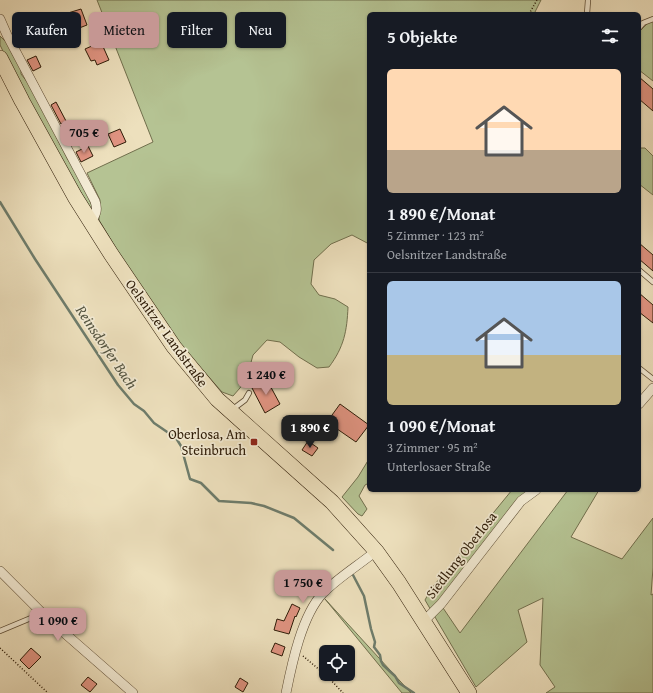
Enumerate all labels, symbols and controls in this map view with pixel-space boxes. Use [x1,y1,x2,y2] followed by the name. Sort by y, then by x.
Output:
[12,12,81,48] chip: Kaufen
[89,12,159,48] chip: Mieten
[167,12,227,48] chip: Filter
[235,12,286,48] chip: Neu
[387,24,457,49] text: 5 Objekte
[599,25,621,47] icon: filters
[468,95,540,167] icon: home
[56,120,112,154] pin: 705 €
[69,123,99,142] text: 705 €
[387,201,496,226] text: 1 890 €/Monat
[387,226,484,245] text: 5 Zimmer · 123 m²
[387,245,507,264] text: Oelsnitzer Landstraße
[121,275,213,391] street label: Oelsnitzer Landstraße
[71,300,143,393] water label: Reinsdorfer Bach
[468,307,540,379] icon: home
[229,362,303,396] pin: 1 240 €
[246,365,286,384] text: 1 240 €
[387,413,496,438] text: 1 090 €/Monat
[273,415,347,449] pin: 1 890 €
[290,418,330,437] text: 1 890 €
[168,424,247,460] place label: Oberlosa, Am Steinbruch
[249,437,259,447] marker: Oberlosa, Am Steinbruch
[387,438,478,457] text: 3 Zimmer · 95 m²
[387,457,491,476] text: Unterlosaer Straße
[421,507,502,603] street label: Siedlung Oberlosa
[266,570,340,604] pin: 1 750 €
[283,573,323,592] text: 1 750 €
[21,608,95,642] pin: 1 090 €
[38,611,78,630] text: 1 090 €
[319,645,355,681] map controls
[319,645,355,681] button: locate

